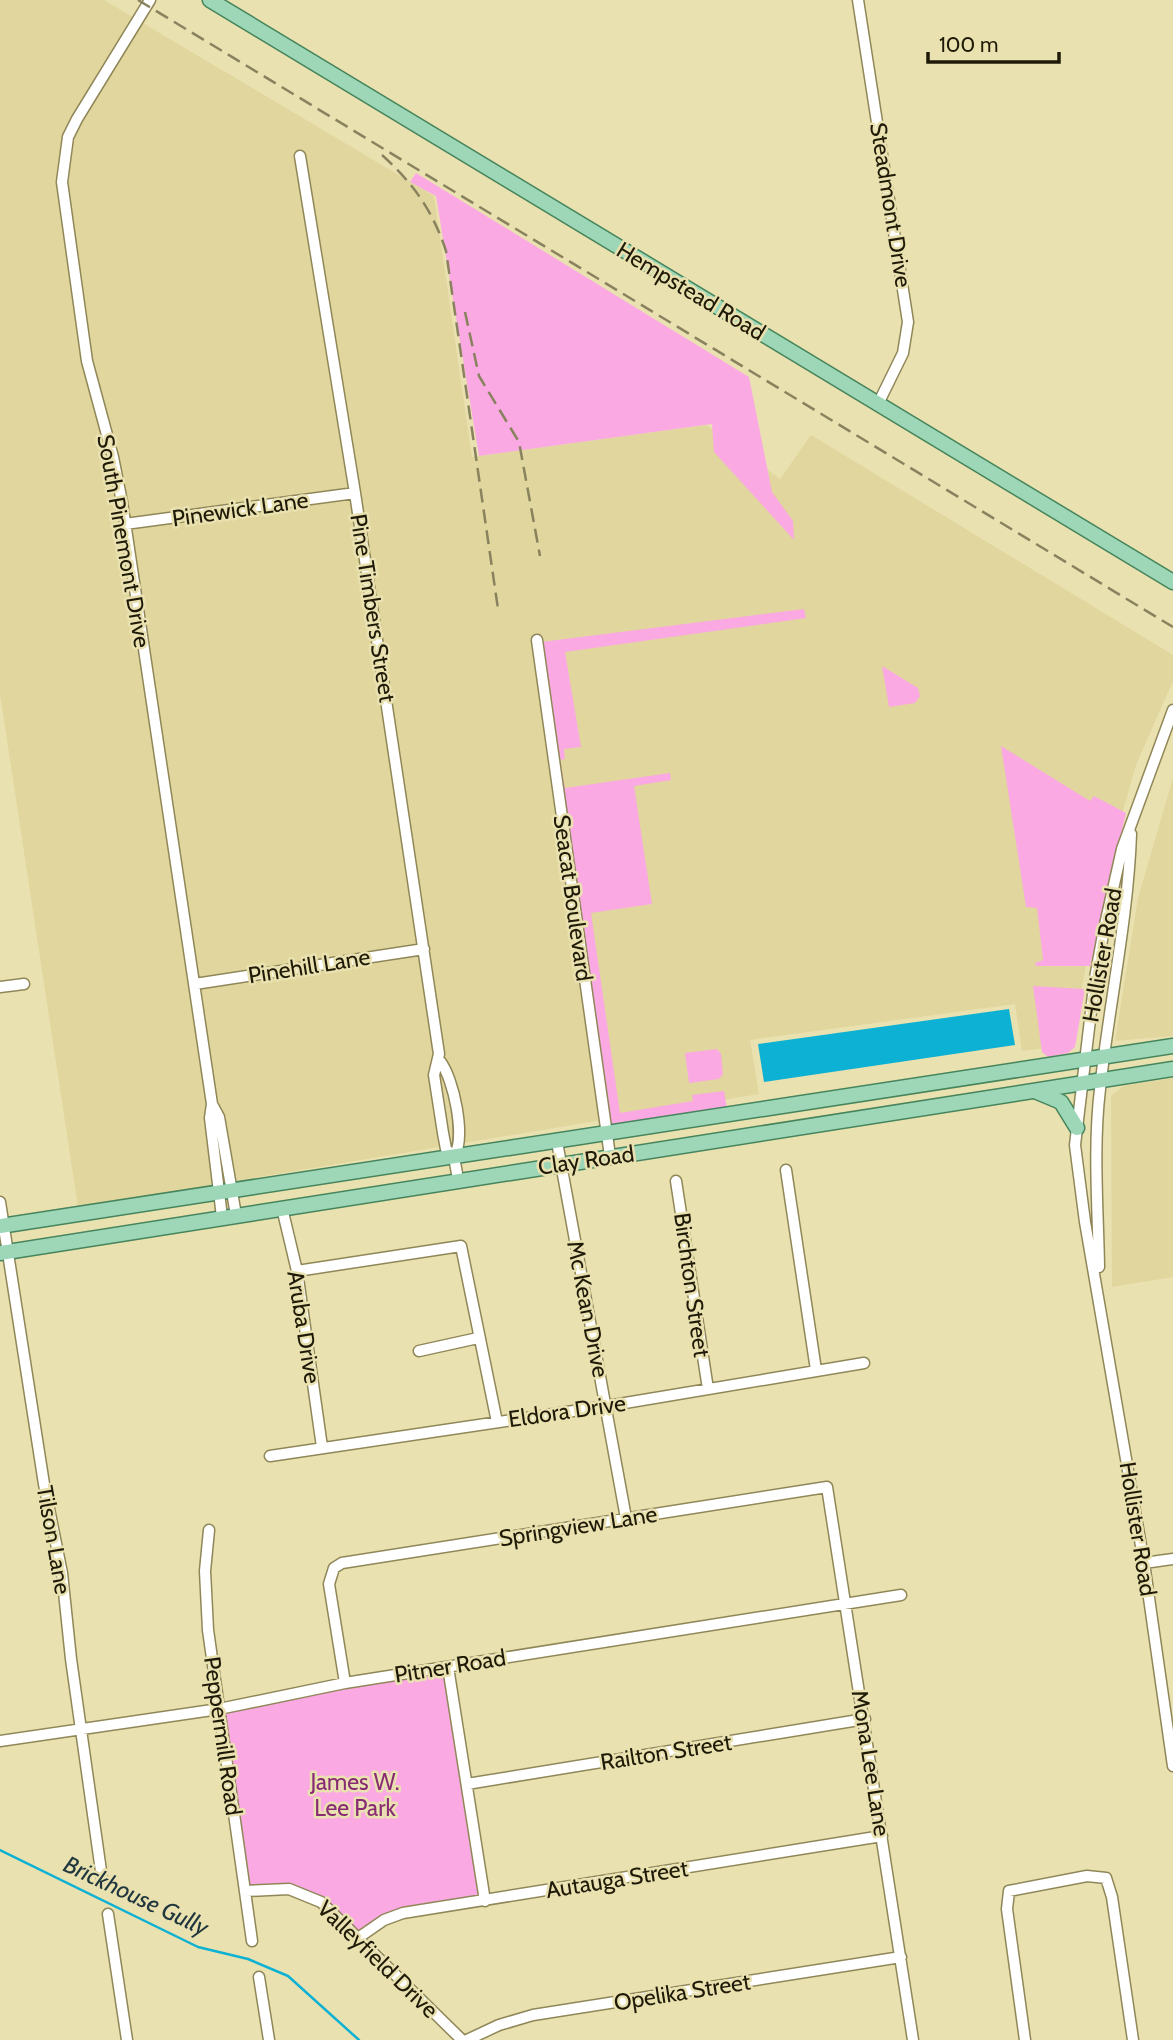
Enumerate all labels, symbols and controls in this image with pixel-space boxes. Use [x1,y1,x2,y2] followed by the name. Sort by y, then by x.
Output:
[928,21,1059,65] scale bar
[939,32,998,57] text: 100 m
[864,121,918,290] street label: Steadmont Drive
[612,236,770,346] street label: Hempstead Road
[91,432,157,650] street label: South Pinemont Drive
[170,486,310,532] street label: Pinewick Lane
[344,512,402,704] street label: Pine Timbers Street
[547,813,599,983] street label: Seacat Boulevard
[1076,886,1128,1024] street label: Hollister Road
[246,943,372,989] street label: Pinehill Lane
[536,1139,636,1181] street label: Clay Road
[668,1211,716,1359] street label: Birchton Street
[561,1238,615,1380] street label: Mc Kean Drive
[281,1268,327,1386] street label: Aruba Drive
[506,1389,628,1433] street label: Eldora Drive
[1114,1460,1162,1598] street label: Hollister Road
[31,1484,77,1597] street label: Tilson Lane
[497,1500,659,1552] street label: Springview Lane
[392,1643,508,1689] street label: Pitner Road
[198,1655,248,1817] street label: Peppermill Road
[846,1688,896,1838] street label: Mona Lee Lane
[598,1728,734,1776] street label: Railton Street
[309,1768,400,1822] park label: James W. Lee Park
[59,1849,214,1942] water label: Brickhouse Gully
[544,1854,690,1904] street label: Autauga Street
[312,1894,444,2024] street label: Valleyfield Drive
[612,1967,753,2017] street label: Opelika Street

